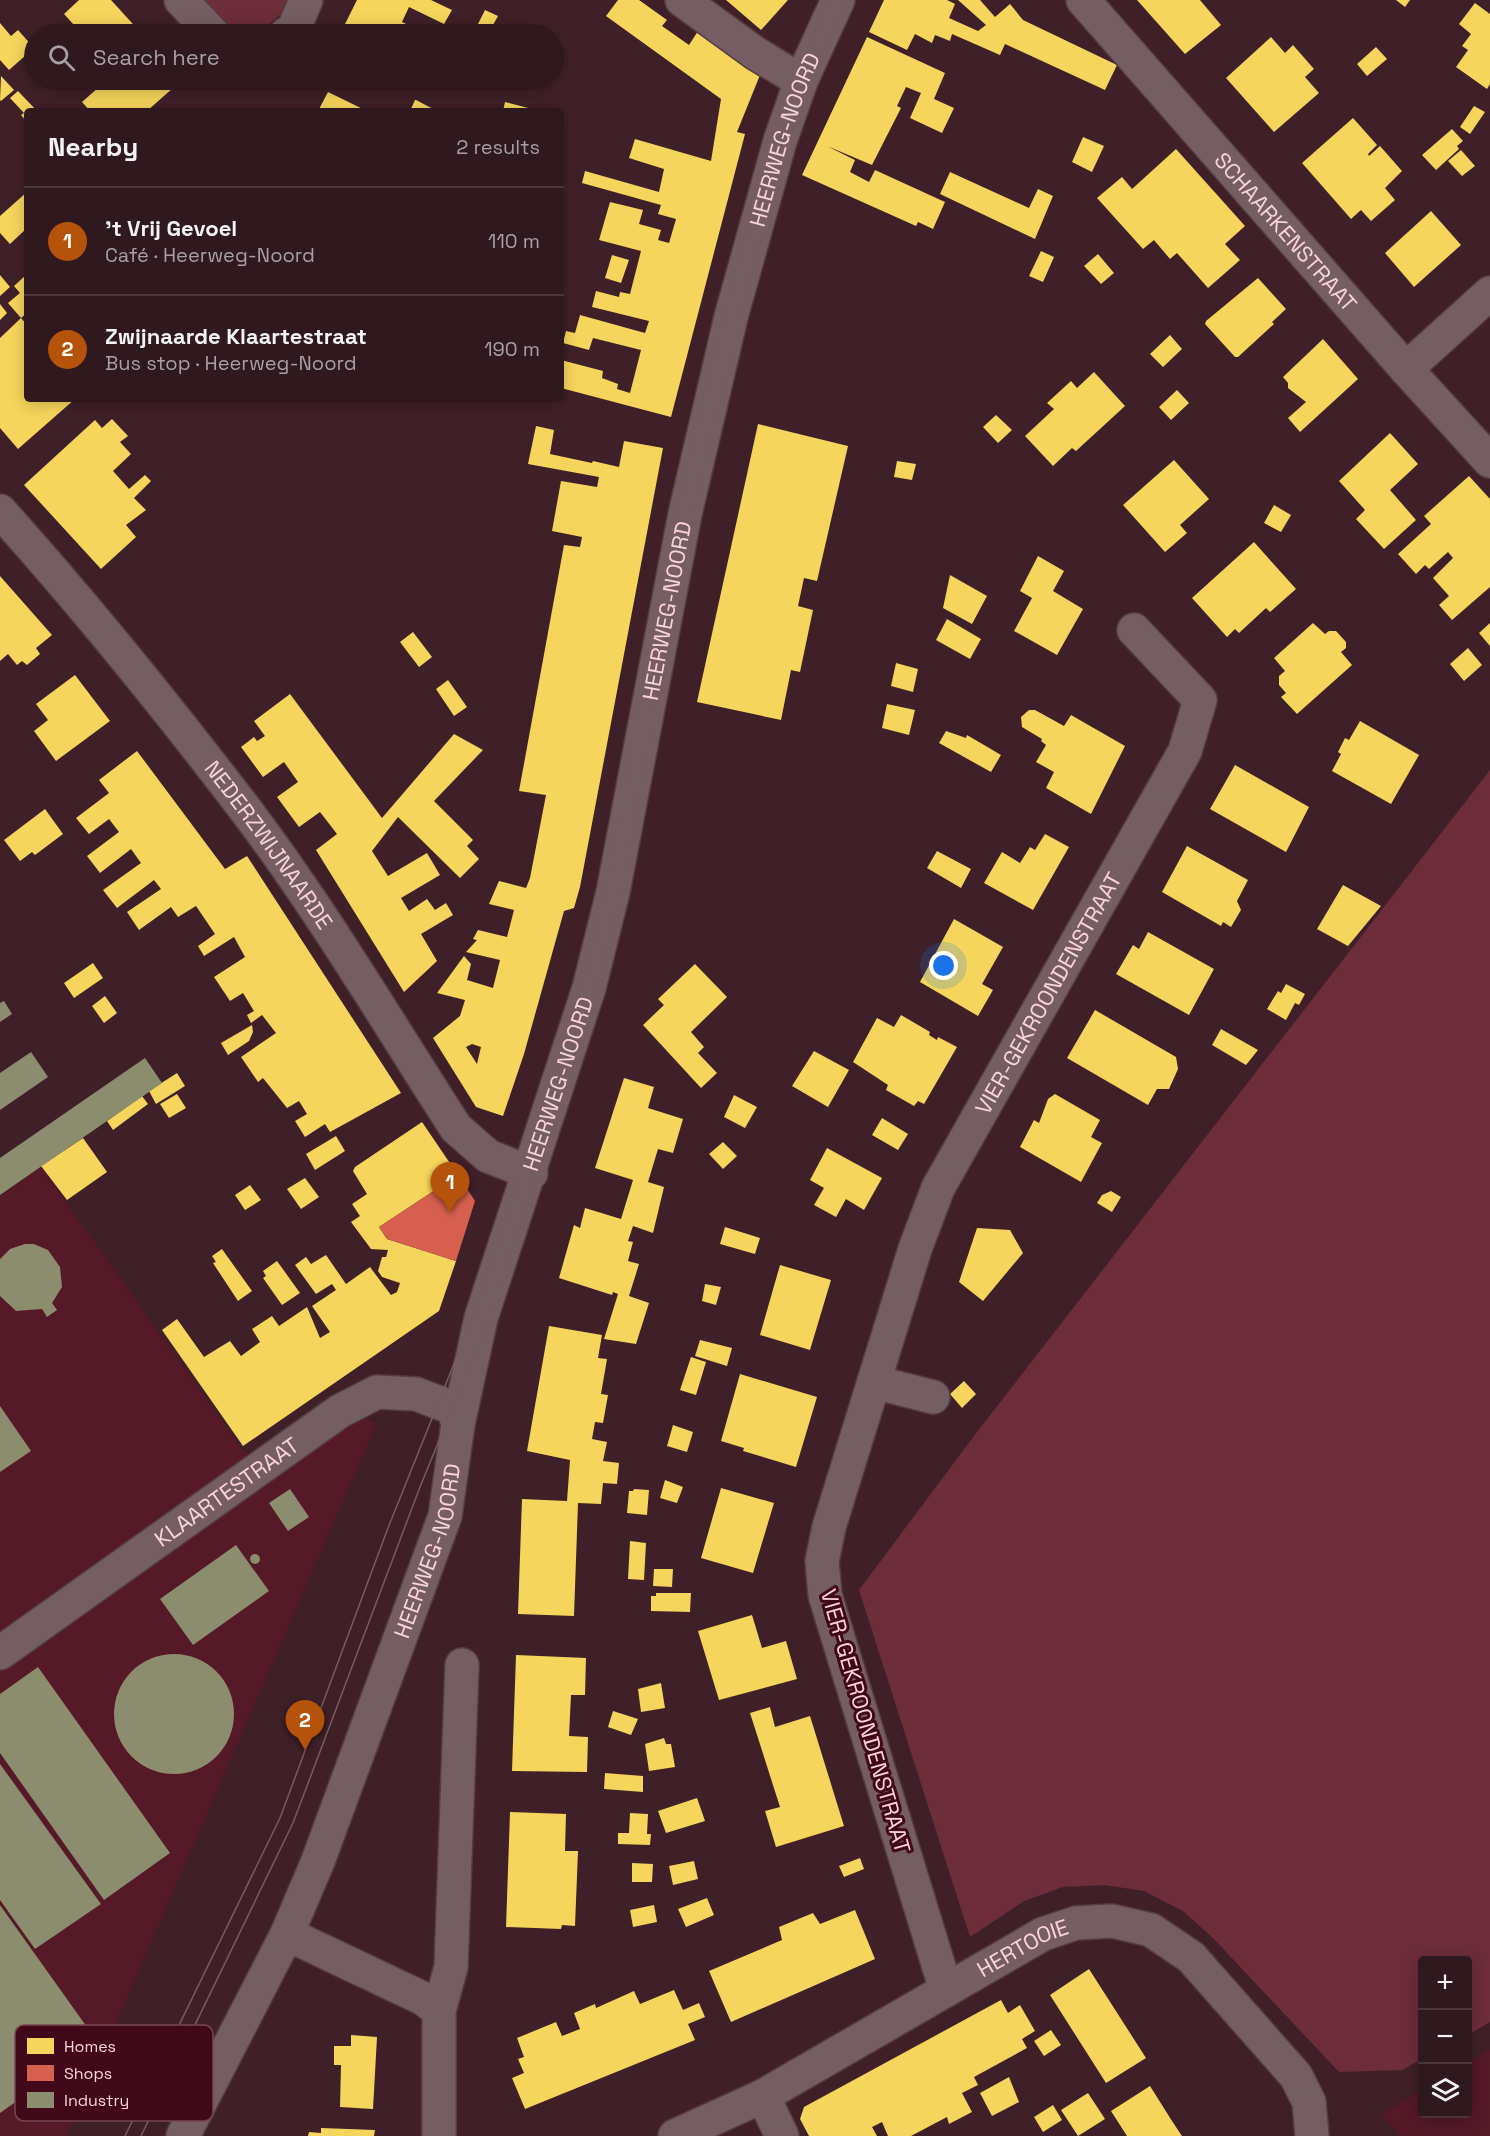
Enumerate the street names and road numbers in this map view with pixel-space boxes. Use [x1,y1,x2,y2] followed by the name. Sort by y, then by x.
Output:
[743,48,826,230] street label: HEERWEG-NOORD
[1209,146,1363,317] street label: SCHAARKENSTRAAT
[636,519,697,703] street label: HEERWEG-NOORD
[199,755,339,934] street label: NEDERZWIJNAARDE
[969,867,1128,1119] street label: VIER-GEKROONDENSTRAAT
[516,993,599,1175] street label: HEERWEG-NOORD
[149,1431,304,1553] street label: KLAARTESTRAAT
[387,1462,466,1642] street label: HEERWEG-NOORD
[815,1586,917,1856] street label: VIER-GEKROONDENSTRAAT
[972,1913,1072,1983] street label: HERTOOIE

